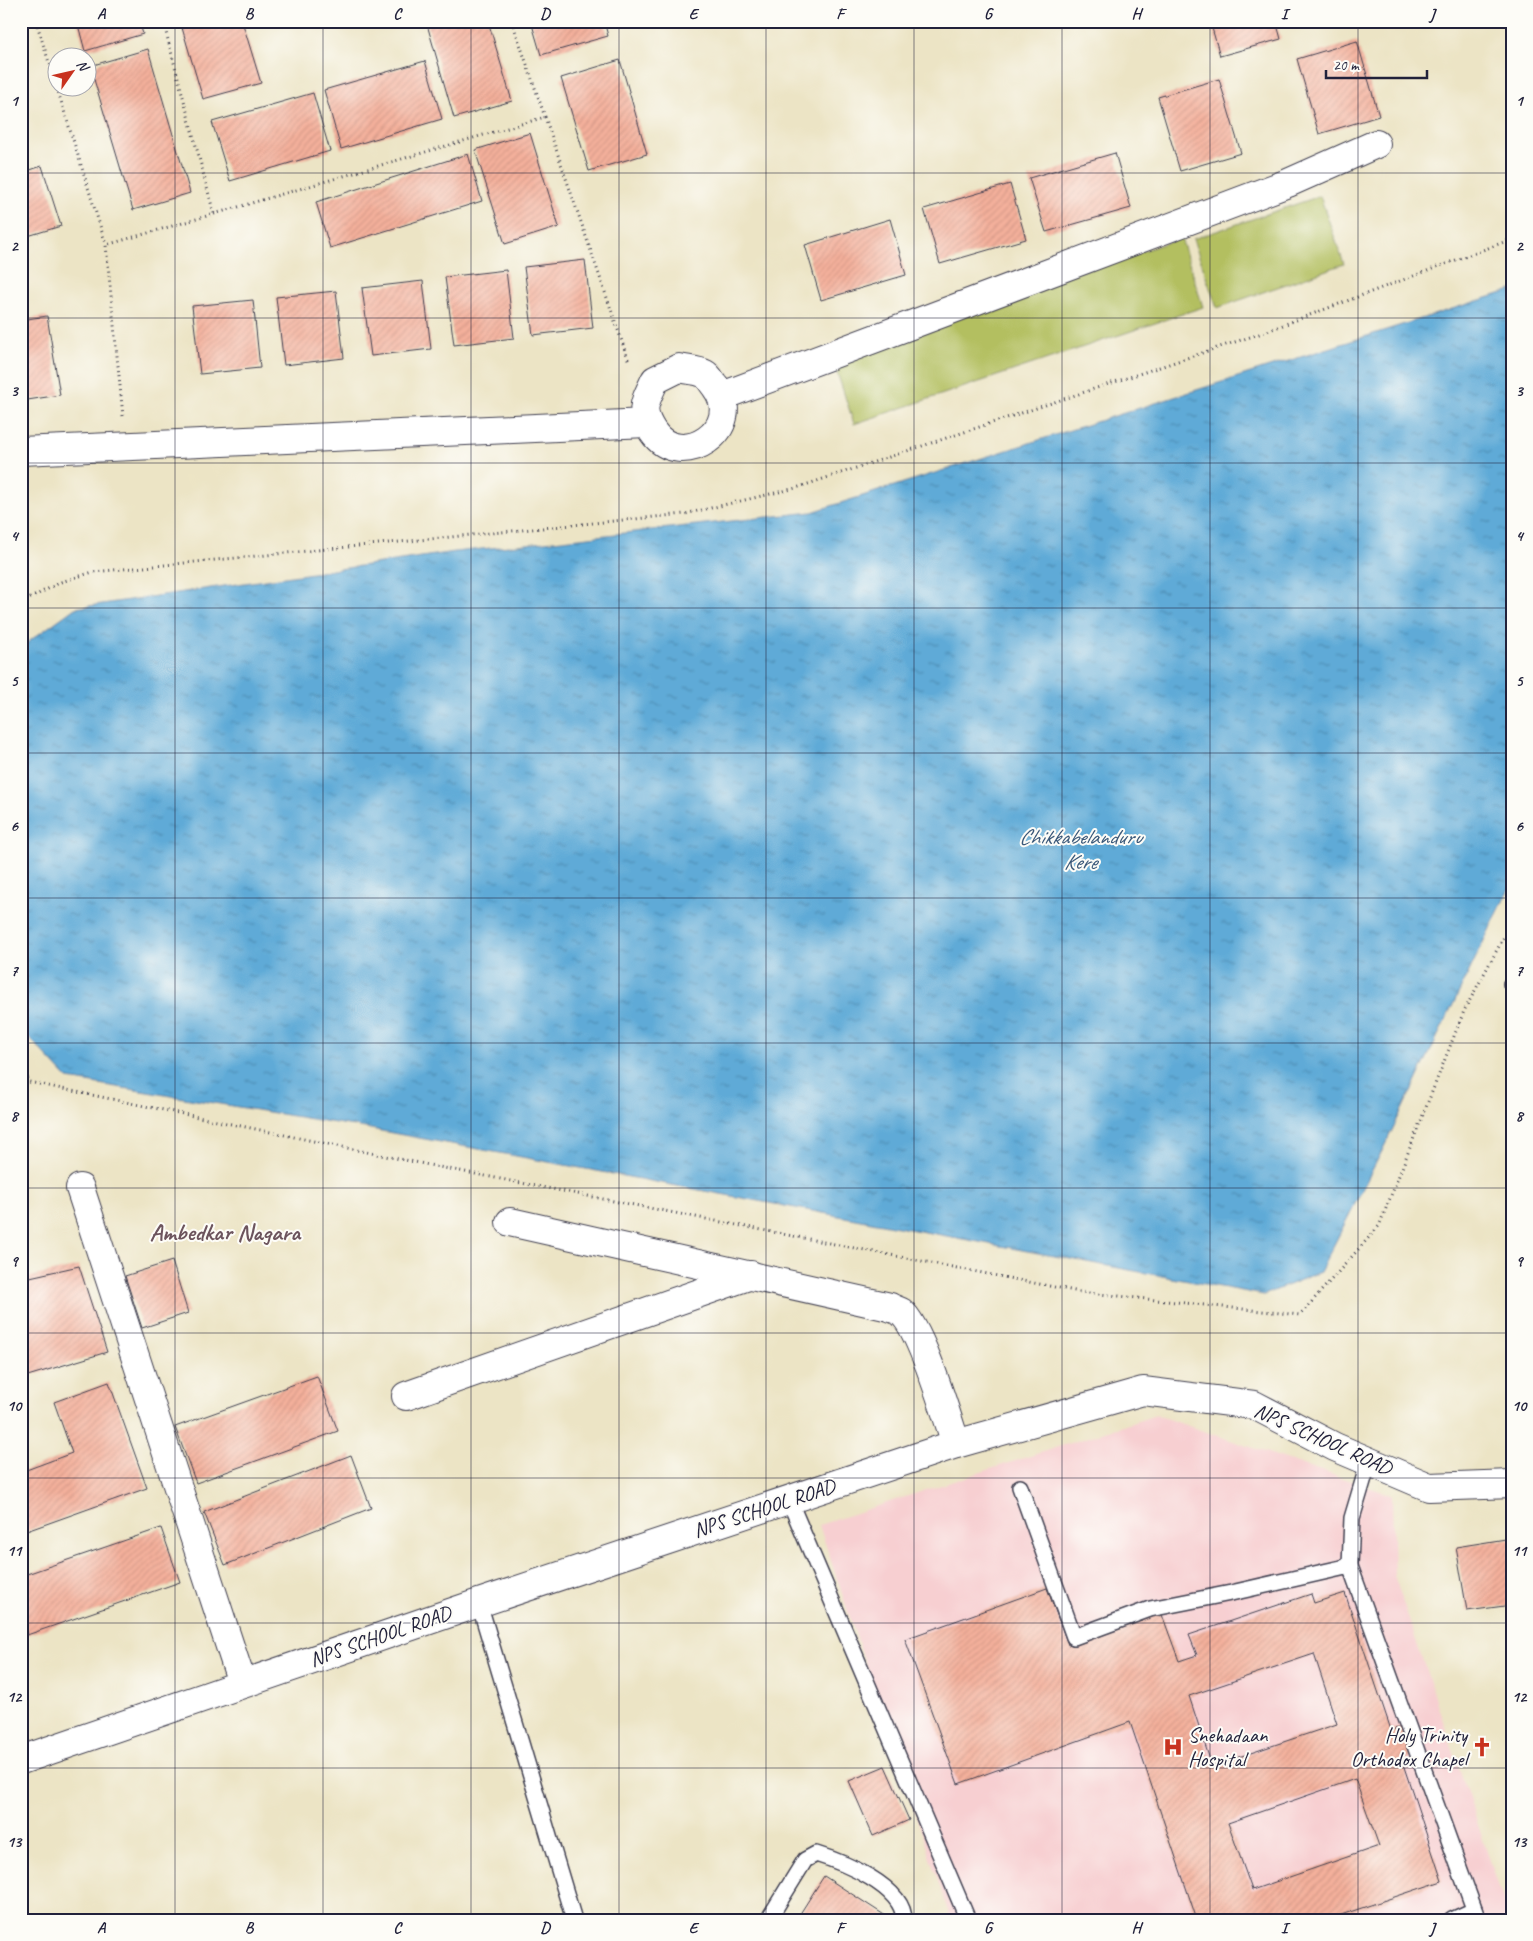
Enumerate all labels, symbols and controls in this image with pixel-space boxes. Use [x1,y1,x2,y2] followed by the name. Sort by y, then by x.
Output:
[97,4,107,24] text: A
[245,4,255,24] text: B
[393,4,403,24] text: C
[540,4,551,24] text: D
[689,4,700,24] text: E
[836,4,847,24] text: F
[984,4,994,24] text: G
[1131,4,1143,24] text: H
[1281,4,1291,24] text: I
[1428,4,1437,24] text: J
[48,48,98,98] north arrow
[1326,48,1427,80] scale bar
[1333,56,1360,75] text: 20 m
[73,57,93,75] text: N
[10,91,19,111] text: 1
[1515,91,1524,111] text: 1
[10,236,19,256] text: 2
[1515,236,1524,256] text: 2
[10,381,19,401] text: 3
[1515,381,1524,401] text: 3
[10,526,19,546] text: 4
[1515,526,1524,546] text: 4
[11,671,20,691] text: 5
[1516,671,1525,691] text: 5
[10,816,19,836] text: 6
[1515,816,1524,836] text: 6
[1019,823,1144,876] water label: Chikkabelanduru Kere
[10,961,19,981] text: 7
[1515,961,1524,981] text: 7
[10,1106,19,1126] text: 8
[1515,1106,1524,1126] text: 8
[150,1217,302,1247] district label: Ambedkar Nagara
[10,1251,19,1271] text: 9
[1515,1251,1524,1271] text: 9
[7,1396,23,1416] text: 10
[1512,1396,1528,1416] text: 10
[1250,1397,1397,1482] street label: NPS SCHOOL ROAD
[690,1472,840,1543] street label: NPS SCHOOL ROAD
[7,1541,23,1561] text: 11
[1512,1541,1528,1561] text: 11
[306,1599,456,1672] street label: NPS SCHOOL ROAD
[7,1687,23,1707] text: 12
[1512,1687,1528,1707] text: 12
[1188,1722,1268,1772] place label: Snehadaan Hospital
[1351,1722,1470,1772] place label: Holy Trinity Orthodox Chapel
[1162,1736,1184,1758] hospital icon: Snehadaan Hospital
[1471,1736,1493,1758] church icon: Holy Trinity Orthodox Chapel
[7,1832,23,1852] text: 13
[1512,1832,1528,1852] text: 13
[97,1918,107,1938] text: A
[245,1918,255,1938] text: B
[393,1918,403,1938] text: C
[540,1918,551,1938] text: D
[689,1918,700,1938] text: E
[836,1918,847,1938] text: F
[984,1918,994,1938] text: G
[1131,1918,1143,1938] text: H
[1281,1918,1291,1938] text: I
[1428,1918,1437,1938] text: J

